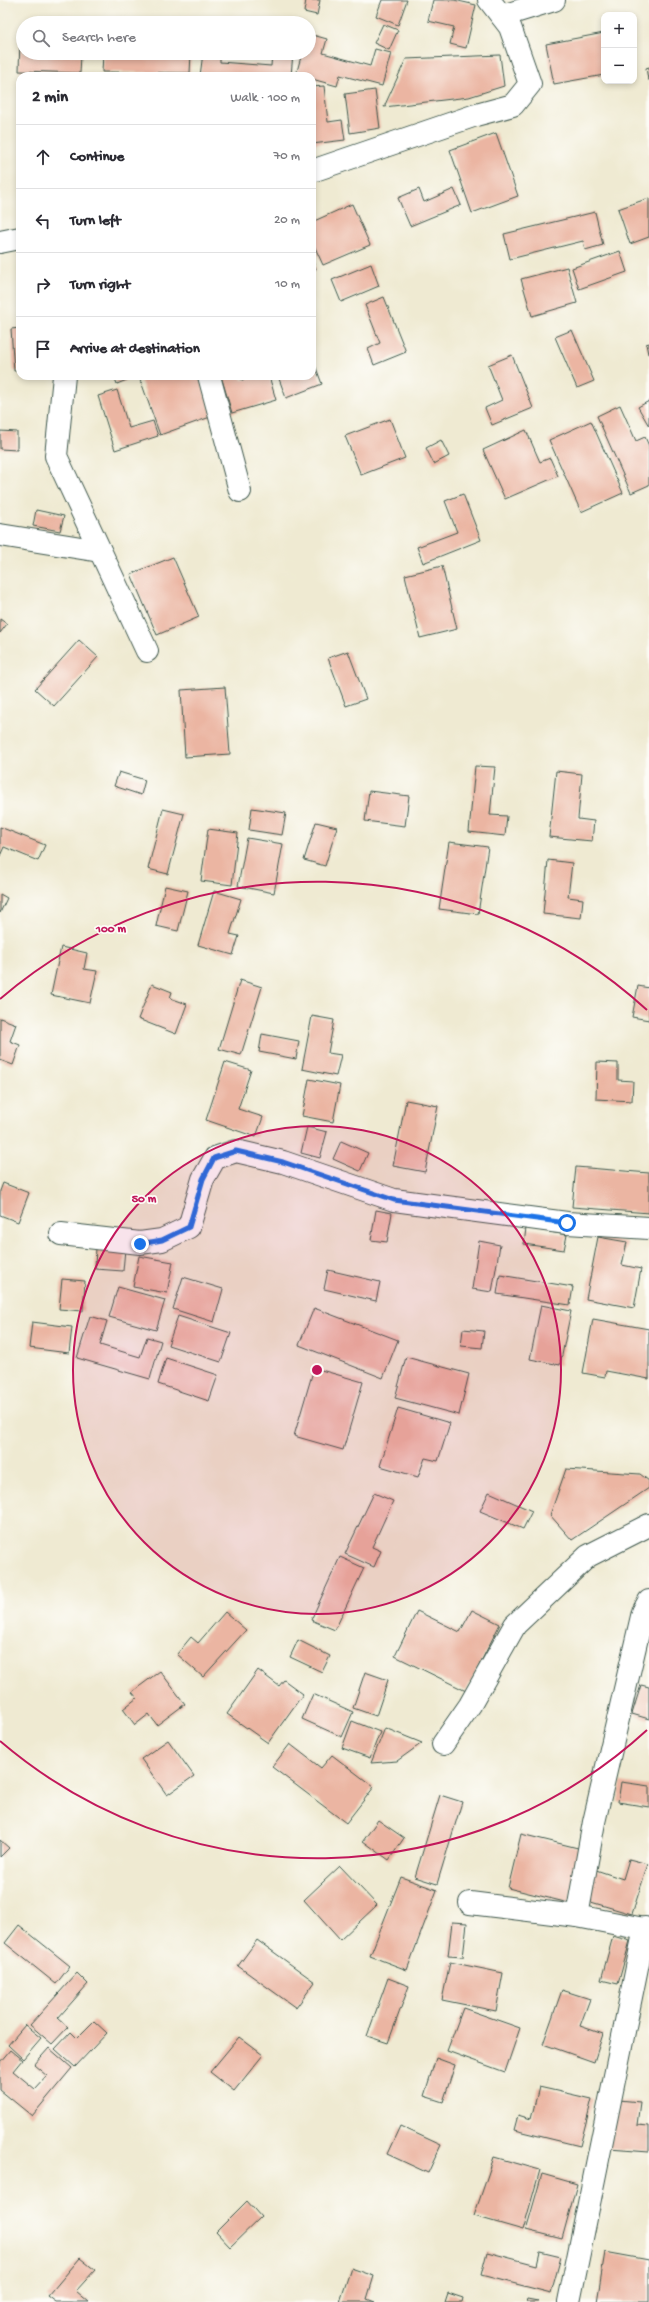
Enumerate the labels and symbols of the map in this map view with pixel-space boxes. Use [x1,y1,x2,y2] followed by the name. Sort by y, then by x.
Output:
[95,923,126,937] text: 100 m
[132,1193,157,1207] text: 50 m
[558,1214,576,1232] route start
[131,1235,149,1253] route end
[310,1363,324,1377] centre of rings

